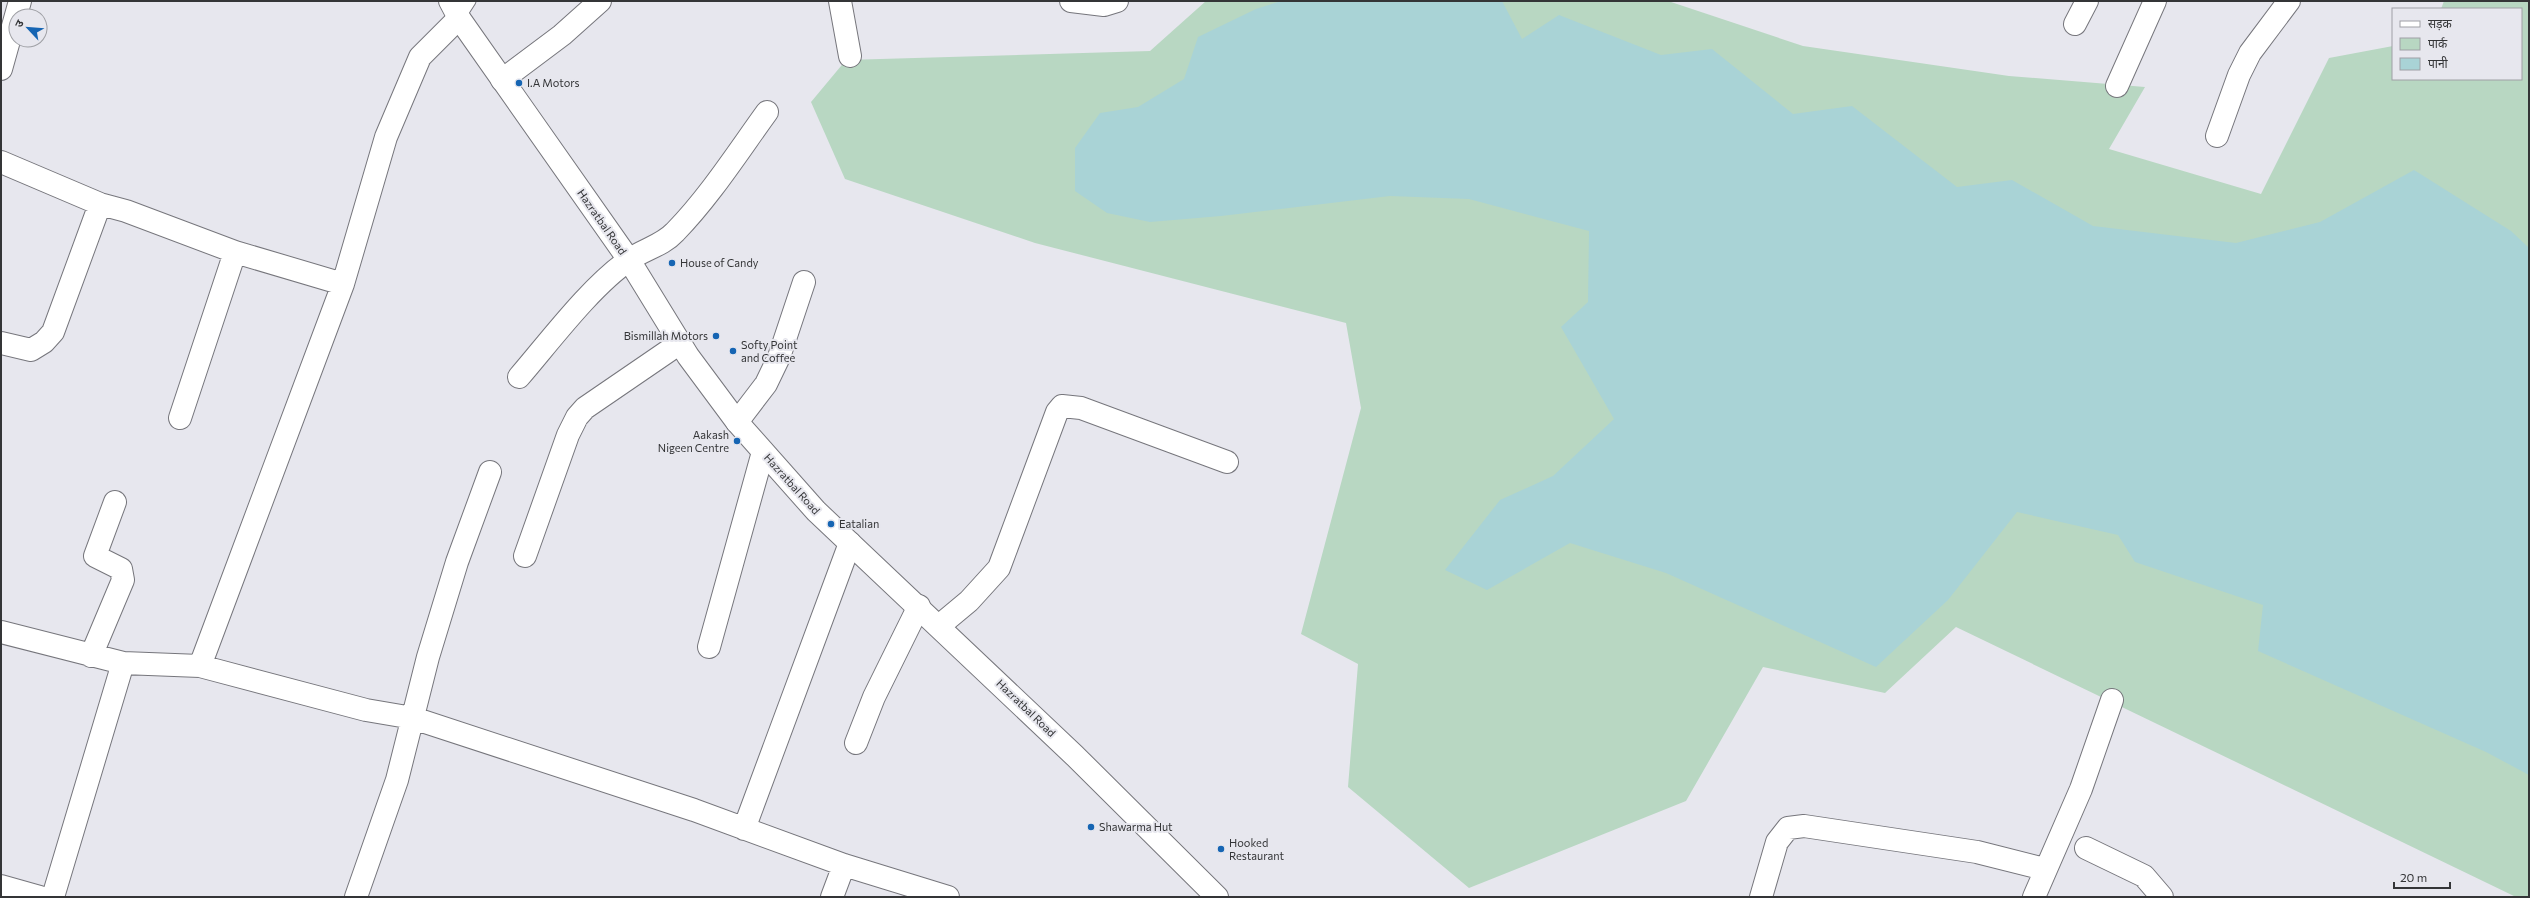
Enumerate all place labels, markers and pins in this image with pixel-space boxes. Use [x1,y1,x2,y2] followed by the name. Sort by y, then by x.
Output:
[527,76,580,89] place label: I.A Motors
[514,78,524,88] marker: I.A Motors
[680,256,759,269] place label: House of Candy
[667,258,677,268] marker: House of Candy
[624,329,708,342] place label: Bismillah Motors
[711,331,721,341] marker: Bismillah Motors
[741,338,798,364] place label: Softy Point and Coffee
[728,346,738,356] marker: Softy Point and Coffee
[658,428,729,454] place label: Aakash Nigeen Centre
[732,436,742,446] marker: Aakash Nigeen Centre
[839,517,879,530] place label: Eatalian
[826,519,836,529] marker: Eatalian
[1099,820,1173,833] place label: Shawarma Hut
[1086,822,1096,832] marker: Shawarma Hut
[1229,836,1285,862] place label: Hooked Restaurant
[1216,844,1226,854] marker: Hooked Restaurant

